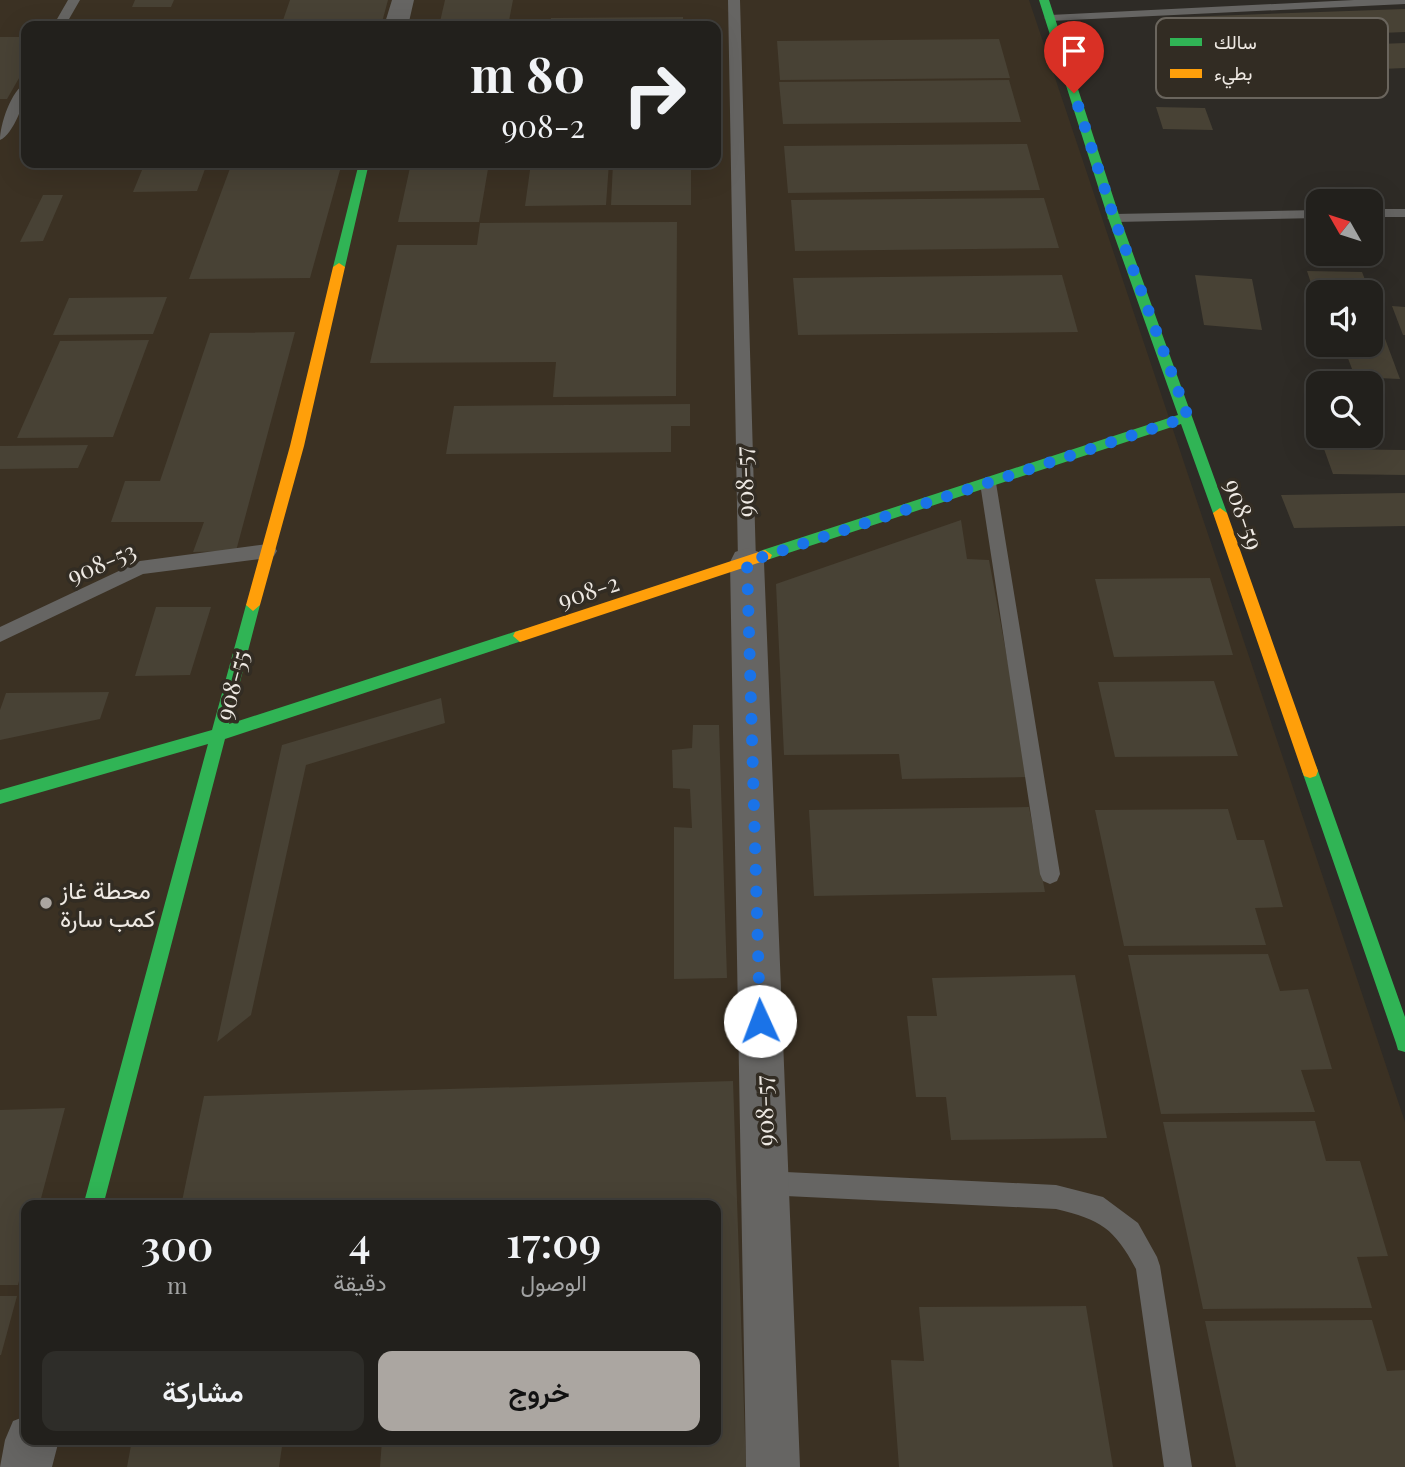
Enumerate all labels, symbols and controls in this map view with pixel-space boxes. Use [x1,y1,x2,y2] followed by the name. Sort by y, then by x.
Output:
[1156,18,1388,98] legend
[1044,21,1104,93] pin
[1214,28,1257,54] text: سالك
[1055,32,1093,70] icon: arrive
[470,40,585,105] text: 80 m
[609,49,700,140] icon: right
[1214,59,1252,89] text: بطيء
[502,103,585,146] text: 908-2
[1306,189,1382,266] north arrow
[1306,189,1383,448] map controls
[1306,280,1383,357] button: sound
[1306,371,1383,448] button: search
[726,446,760,518] street label: 908-57
[1218,474,1272,554] street label: 908-59
[62,533,140,591] street label: 908-53
[553,565,623,615] street label: 908-2
[206,647,256,723] street label: 908-55
[59,873,155,934] place label: محطة غاز كمب سارة
[38,895,54,911] marker: محطة غاز كمب سارة
[723,984,797,1058] position arrow
[746,1075,780,1147] street label: 908-57
[349,1213,371,1269] text: 4
[506,1213,601,1269] text: 17:09
[141,1216,214,1272] text: 300
[333,1266,386,1297] text: دقيقة
[521,1266,587,1297] text: الوصول
[167,1269,187,1300] text: m
[42,1351,364,1431] button: مشاركة
[378,1351,700,1431] button: خروج

